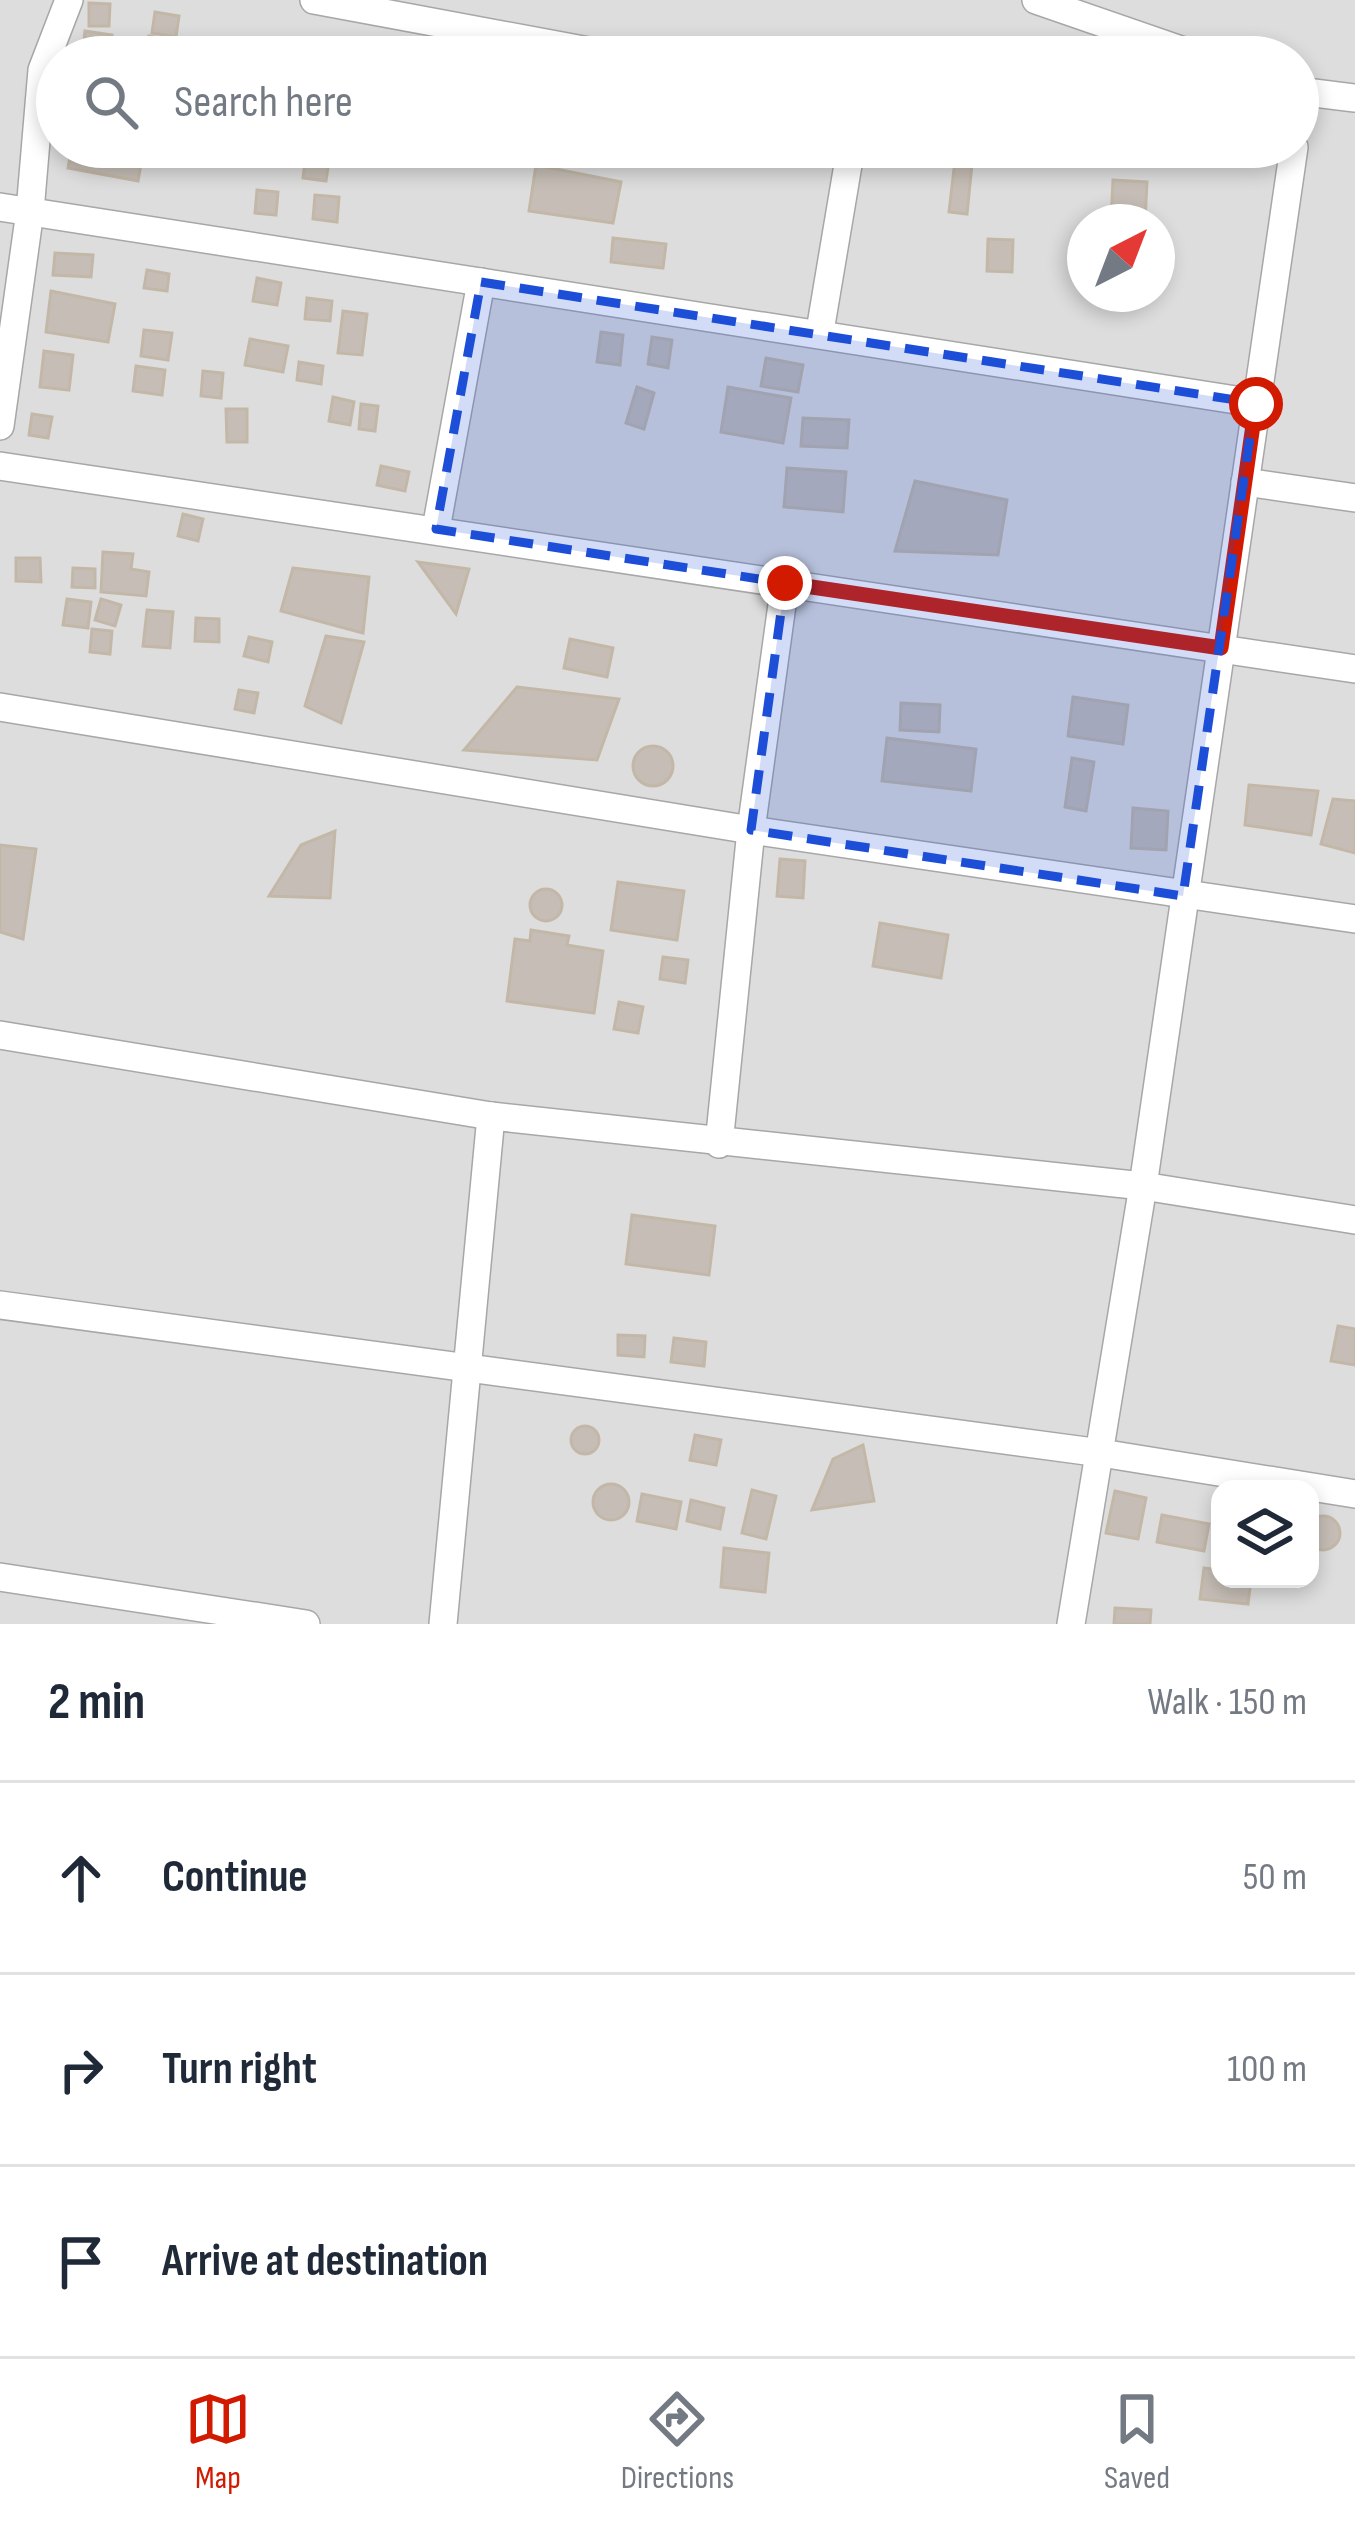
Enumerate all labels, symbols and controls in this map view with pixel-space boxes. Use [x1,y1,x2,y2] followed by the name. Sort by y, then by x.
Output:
[36,36,1319,168] search box
[78,69,144,135] icon: search
[174,75,353,130] text: Search here
[1067,204,1175,312] north arrow
[1229,377,1283,431] route start
[758,556,812,610] route end
[1211,1480,1319,1588] map controls
[1211,1480,1319,1588] button: layers
[48,1672,145,1733] text: 2 min
[1147,1679,1307,1726] text: Walk · 150 m
[48,1845,114,1911] icon: ahead
[162,1850,308,1905] text: Continue
[1243,1854,1307,1901] text: 50 m
[48,2037,114,2103] icon: right
[162,2042,317,2097] text: Turn right
[1227,2046,1307,2093] text: 100 m
[48,2229,114,2295] icon: arrive
[162,2234,488,2289] text: Arrive at destination
[185,2386,251,2498] tab: Map
[621,2386,734,2498] tab: Directions
[1104,2386,1170,2498] tab: Saved

